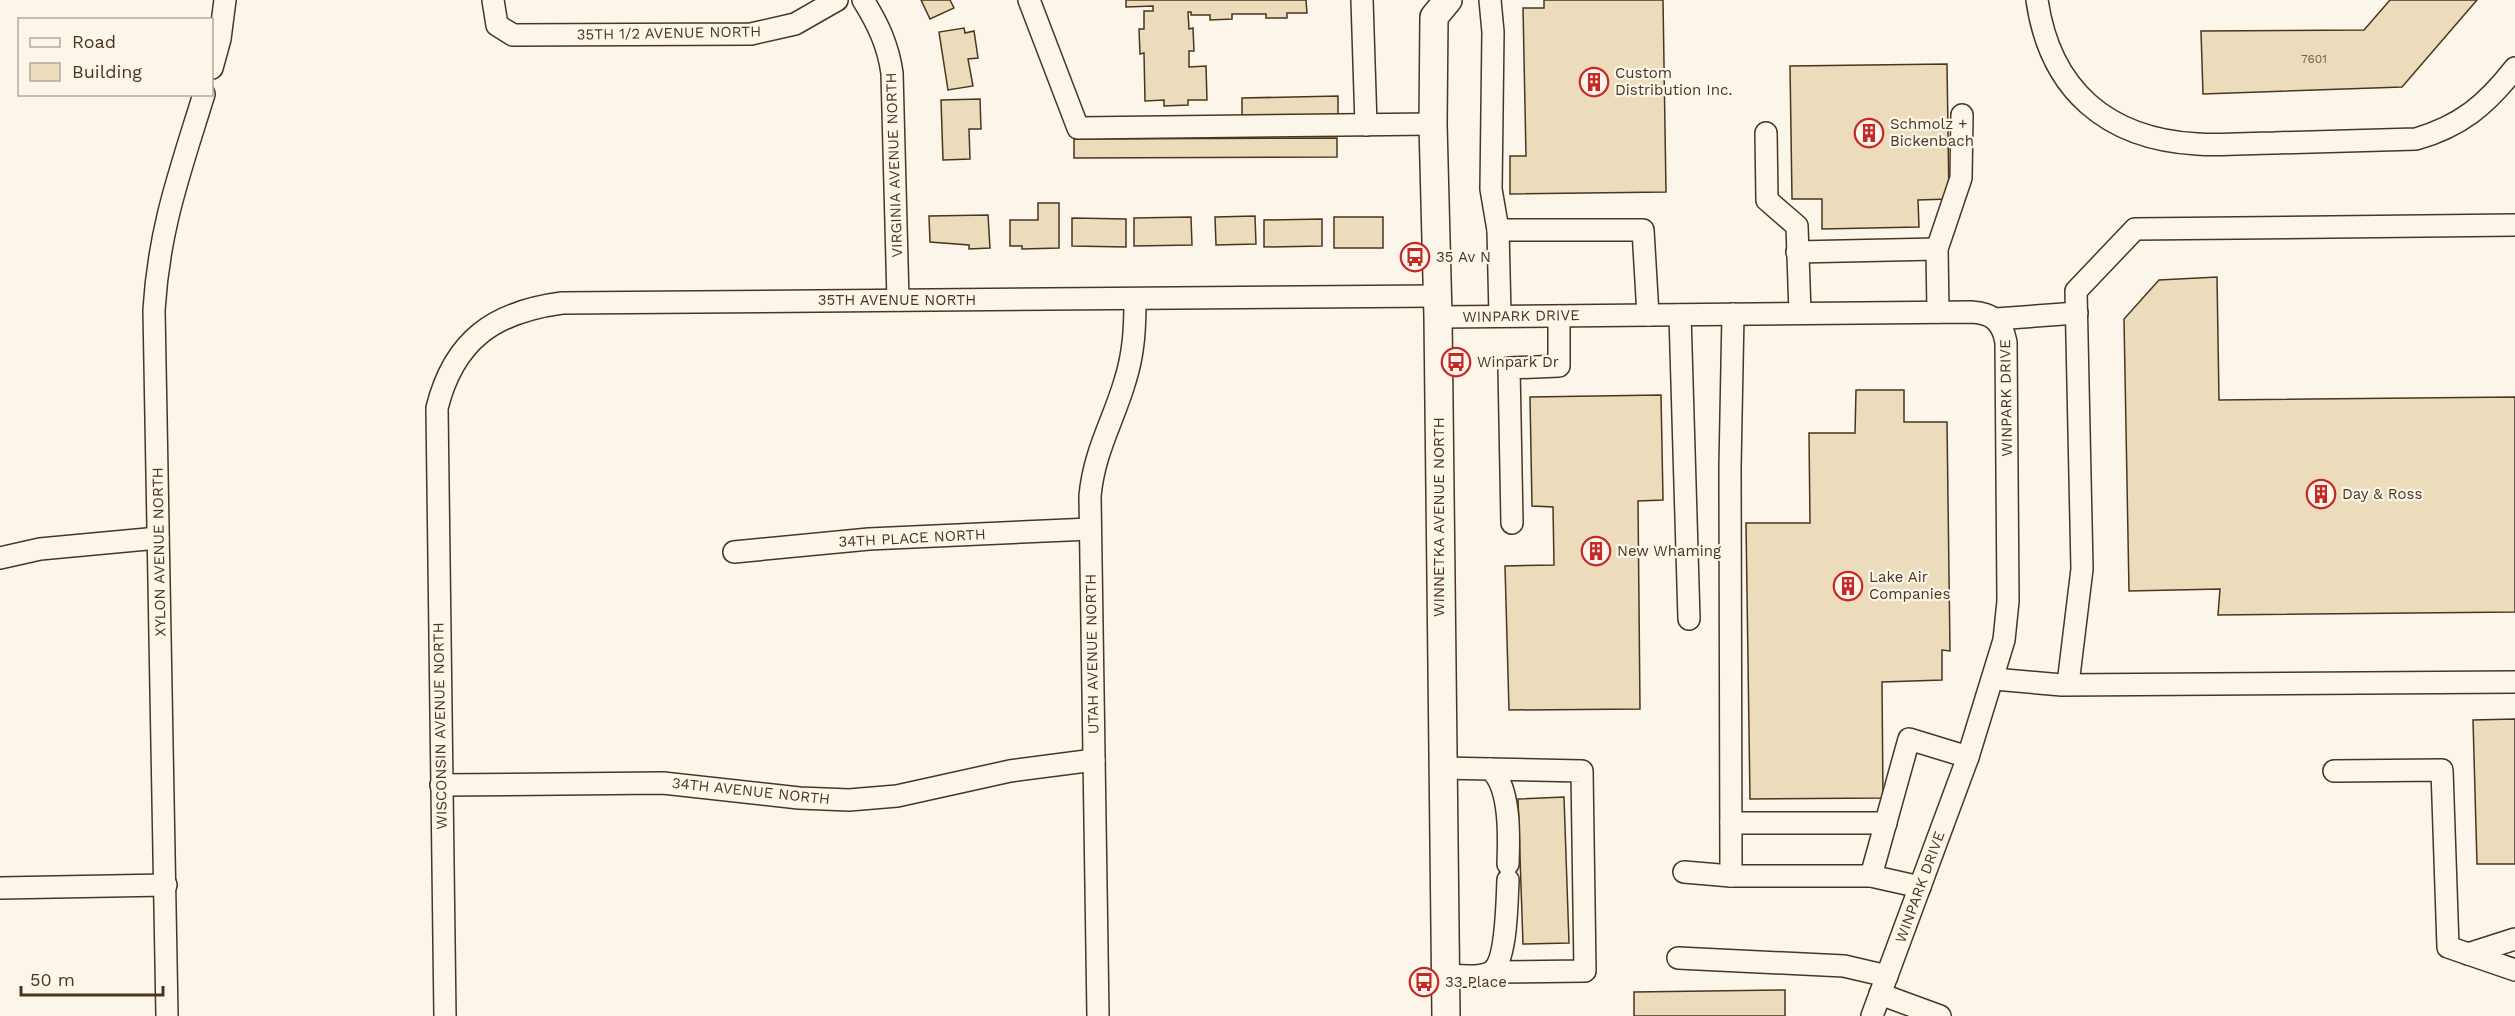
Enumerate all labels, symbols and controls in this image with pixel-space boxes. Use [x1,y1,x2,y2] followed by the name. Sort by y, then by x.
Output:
[18,18,213,96] legend
[577,22,761,44] street label: 35TH 1/2 AVENUE NORTH
[72,31,116,52] text: Road
[2301,52,2327,66] house number: 7601
[72,61,142,82] text: Building
[1615,64,1732,99] place label: Custom Distribution Inc.
[1578,66,1610,98] building icon: Custom Distribution Inc.
[882,72,906,258] street label: VIRGINIA AVENUE NORTH
[1890,115,1974,150] place label: Schmolz + Bickenbach
[1853,117,1885,149] building icon: Schmolz + Bickenbach
[1399,241,1431,273] bus stop icon: 35 Av N
[1436,248,1491,266] place label: 35 Av N
[818,291,976,309] street label: 35TH AVENUE NORTH
[1462,306,1580,326] street label: WINPARK DRIVE
[1996,339,2016,457] street label: WINPARK DRIVE
[1440,346,1472,378] bus stop icon: Winpark Dr
[1477,353,1559,371] place label: Winpark Dr
[1430,417,1448,617] street label: WINNETKA AVENUE NORTH
[149,467,169,637] street label: XYLON AVENUE NORTH
[2305,478,2337,510] building icon: Day & Ross
[2342,485,2422,503] place label: Day & Ross
[838,525,986,551] street label: 34TH PLACE NORTH
[1580,535,1612,567] building icon: New Whaming
[1617,542,1721,560] place label: New Whaming
[1869,568,1950,603] place label: Lake Air Companies
[1832,570,1864,602] building icon: Lake Air Companies
[1082,574,1102,734] street label: UTAH AVENUE NORTH
[429,622,451,830] street label: WISCONSIN AVENUE NORTH
[671,774,831,808] street label: 34TH AVENUE NORTH
[1891,829,1949,945] street label: WINPARK DRIVE
[21,959,164,997] scale bar
[1408,966,1440,998] bus stop icon: 33 Place
[30,969,75,990] text: 50 m
[1445,973,1507,991] place label: 33 Place

